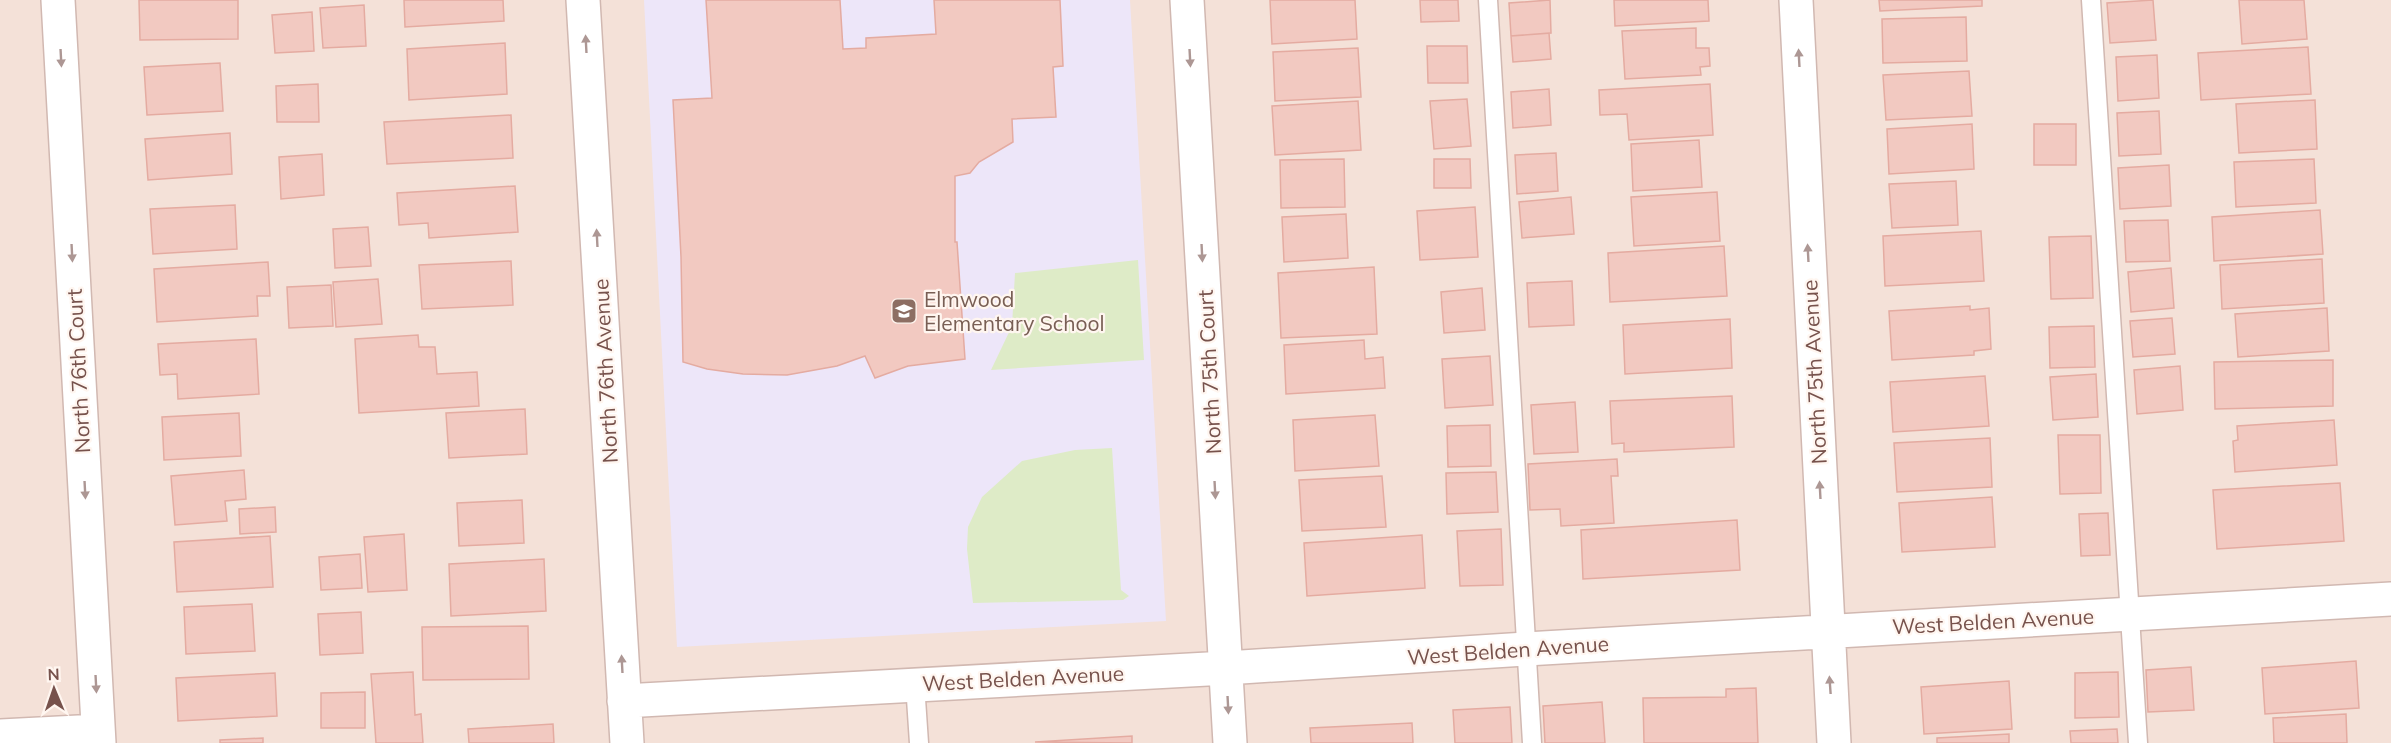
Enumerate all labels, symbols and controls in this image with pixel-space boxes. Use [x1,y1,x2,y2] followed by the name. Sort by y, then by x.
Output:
[581,34,590,53] one-way arrow
[56,49,65,68] one-way arrow
[1186,49,1195,68] one-way arrow
[1794,49,1803,68] one-way arrow
[593,229,602,248] one-way arrow
[67,244,76,263] one-way arrow
[1197,244,1206,263] one-way arrow
[1804,244,1813,263] one-way arrow
[587,278,623,464] street label: North 76th Avenue
[1796,279,1832,465] street label: North 75th Avenue
[924,286,1105,336] place label: Elmwood Elementary School
[61,288,95,454] street label: North 76th Court
[1192,289,1226,455] street label: North 75th Court
[889,296,919,326] school or university icon: Elmwood Elementary School
[80,480,89,499] one-way arrow
[1211,480,1220,499] one-way arrow
[1815,480,1824,499] one-way arrow
[1891,603,2095,639] street label: West Belden Avenue
[1406,630,1610,670] street label: West Belden Avenue
[618,654,627,673] one-way arrow
[24,659,84,719] north arrow
[921,660,1125,696] street label: West Belden Avenue
[47,664,60,684] text: N
[91,675,100,694] one-way arrow
[1825,675,1835,694] one-way arrow
[1223,696,1233,715] one-way arrow

